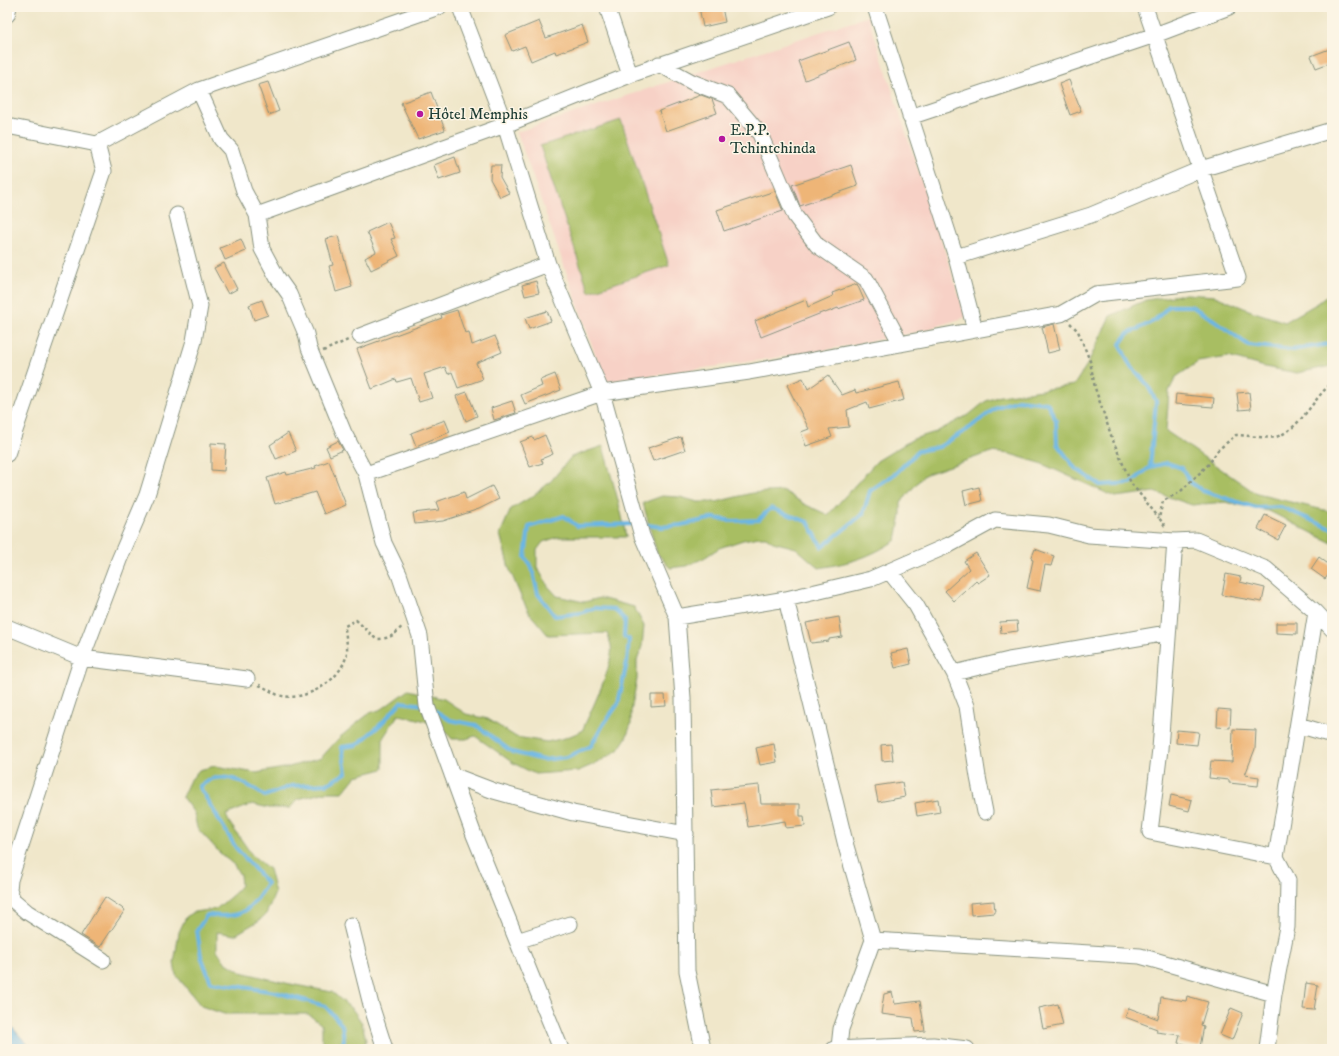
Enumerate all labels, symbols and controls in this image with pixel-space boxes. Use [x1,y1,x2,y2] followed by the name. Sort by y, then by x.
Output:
[428,104,528,124] place label: Hôtel Memphis
[415,109,425,119] marker: Hôtel Memphis
[730,120,816,158] place label: E.P.P. Tchintchinda
[717,134,727,144] marker: E.P.P. Tchintchinda

